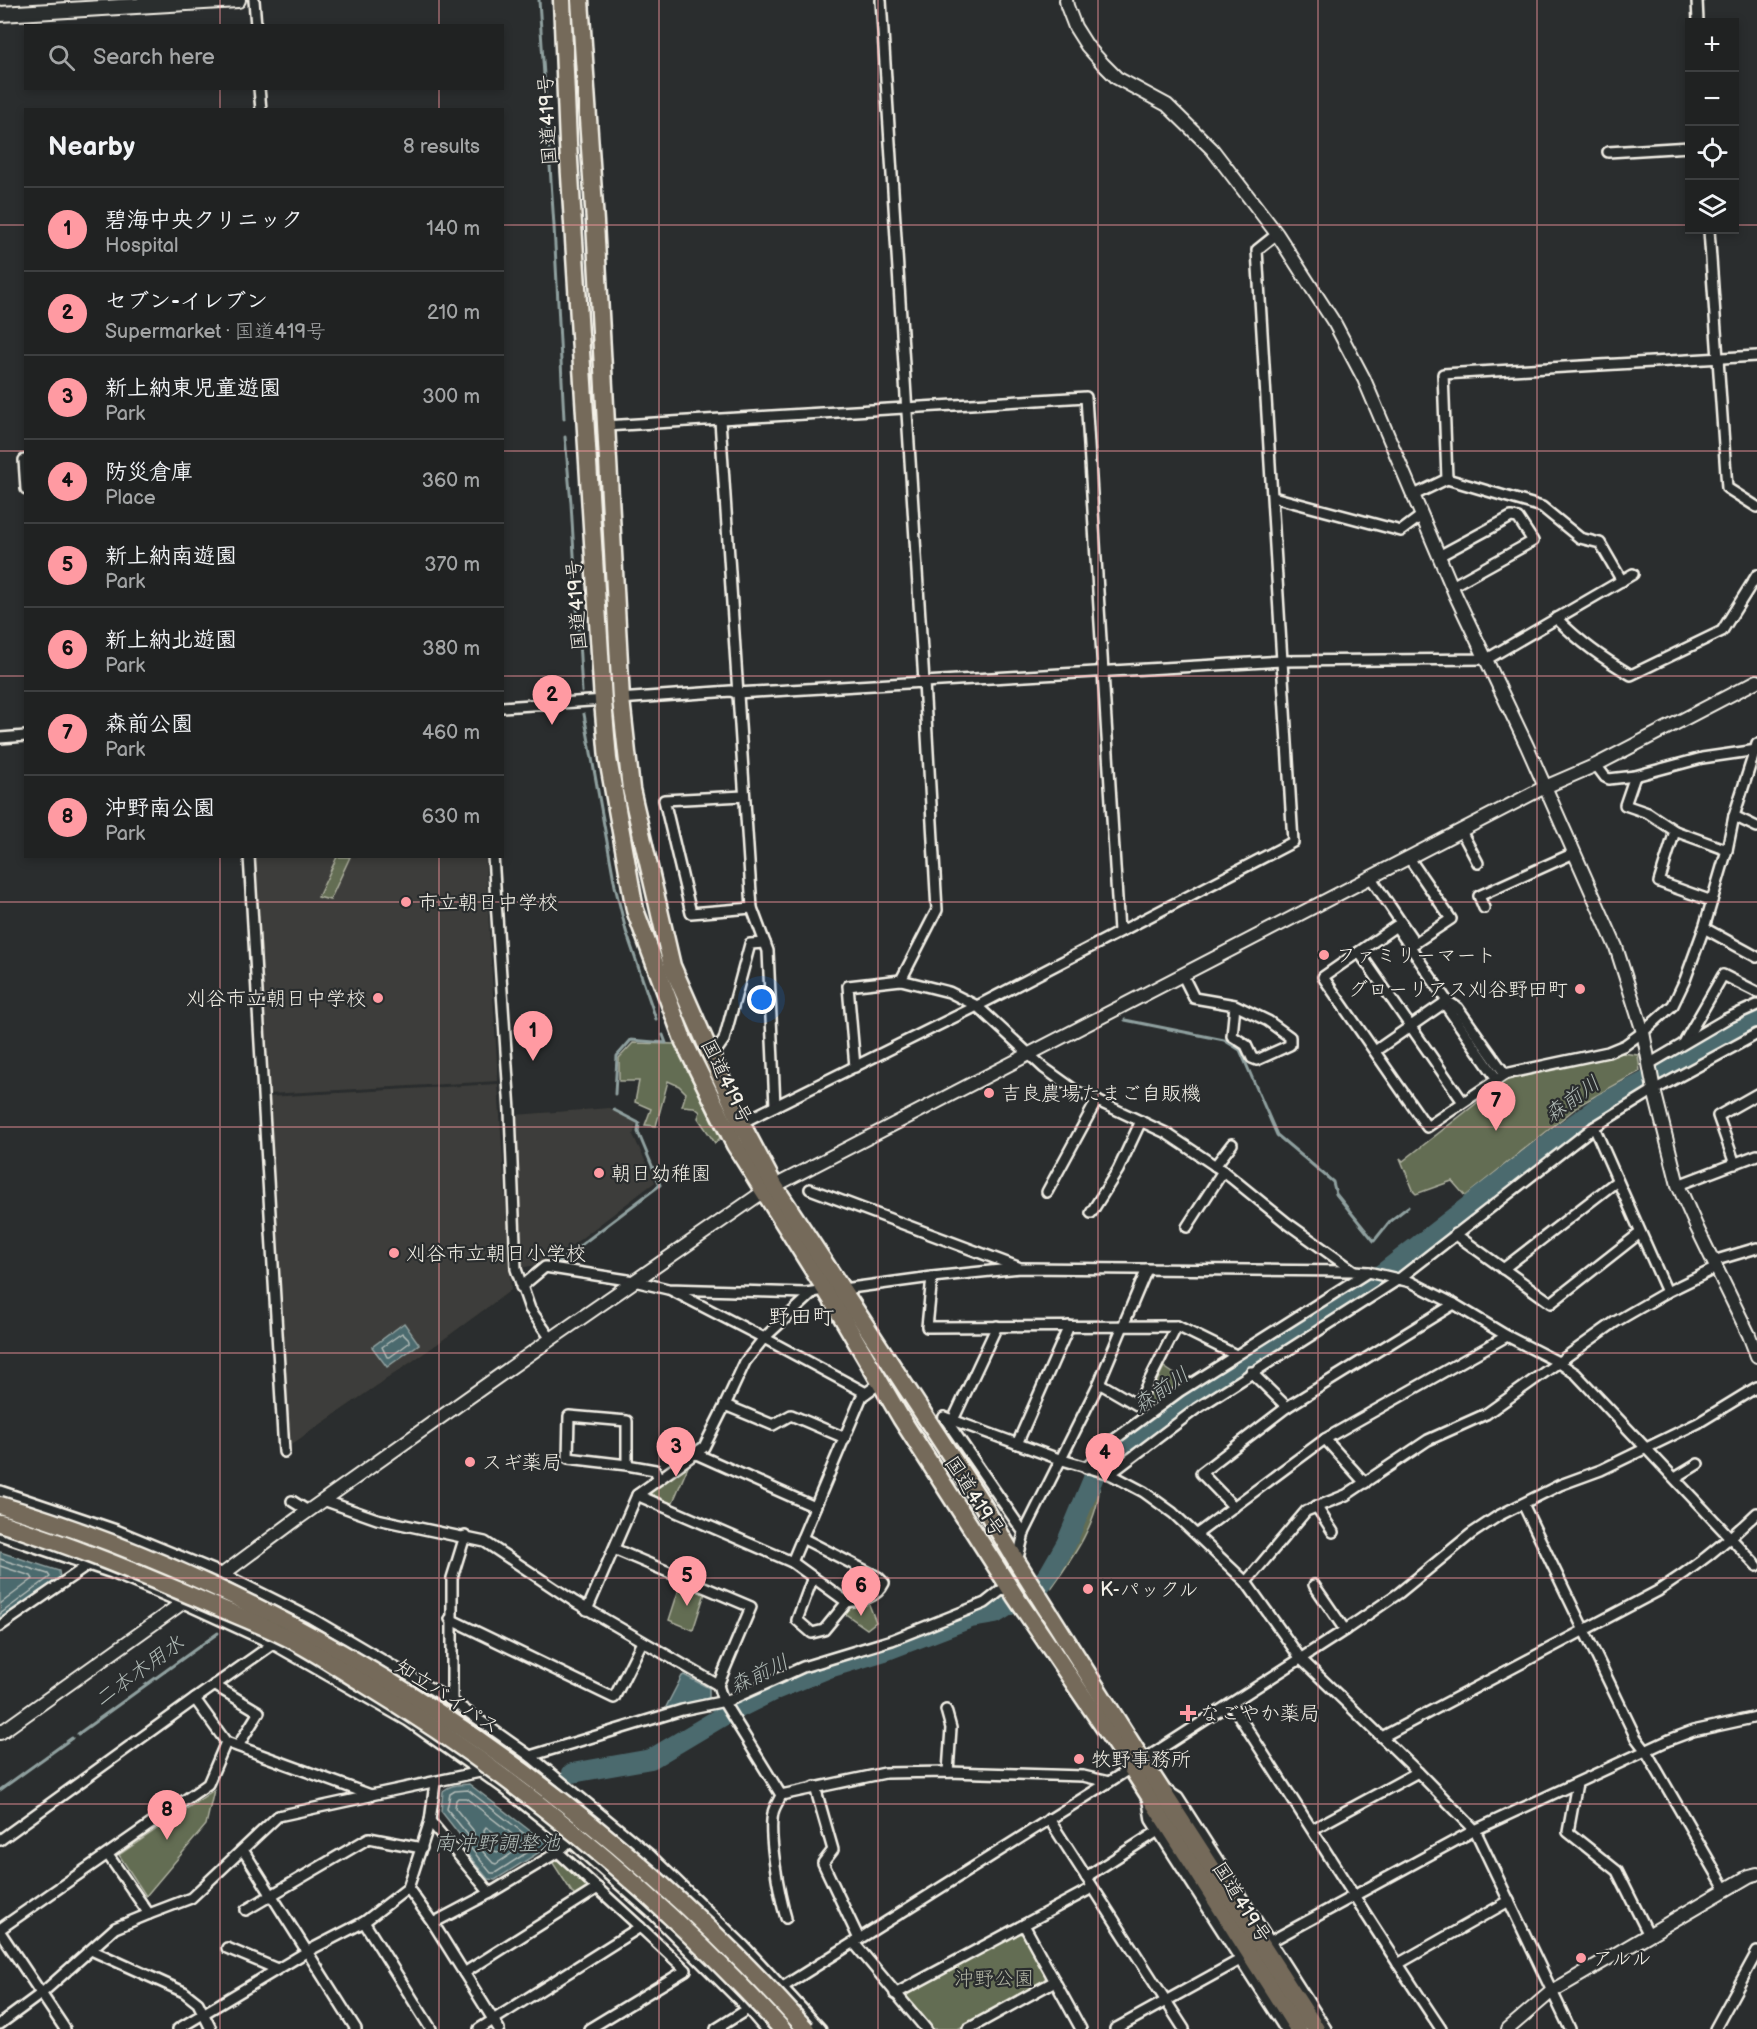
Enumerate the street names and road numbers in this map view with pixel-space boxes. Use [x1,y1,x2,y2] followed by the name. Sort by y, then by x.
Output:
[534,74,562,166] street label: 国道419号
[562,558,592,651] street label: 国道419号
[695,1035,757,1128] street label: 国道419号
[939,1452,1009,1541] street label: 国道419号
[391,1654,504,1739] street label: 知立バイパス
[1207,1857,1276,1948] street label: 国道419号

